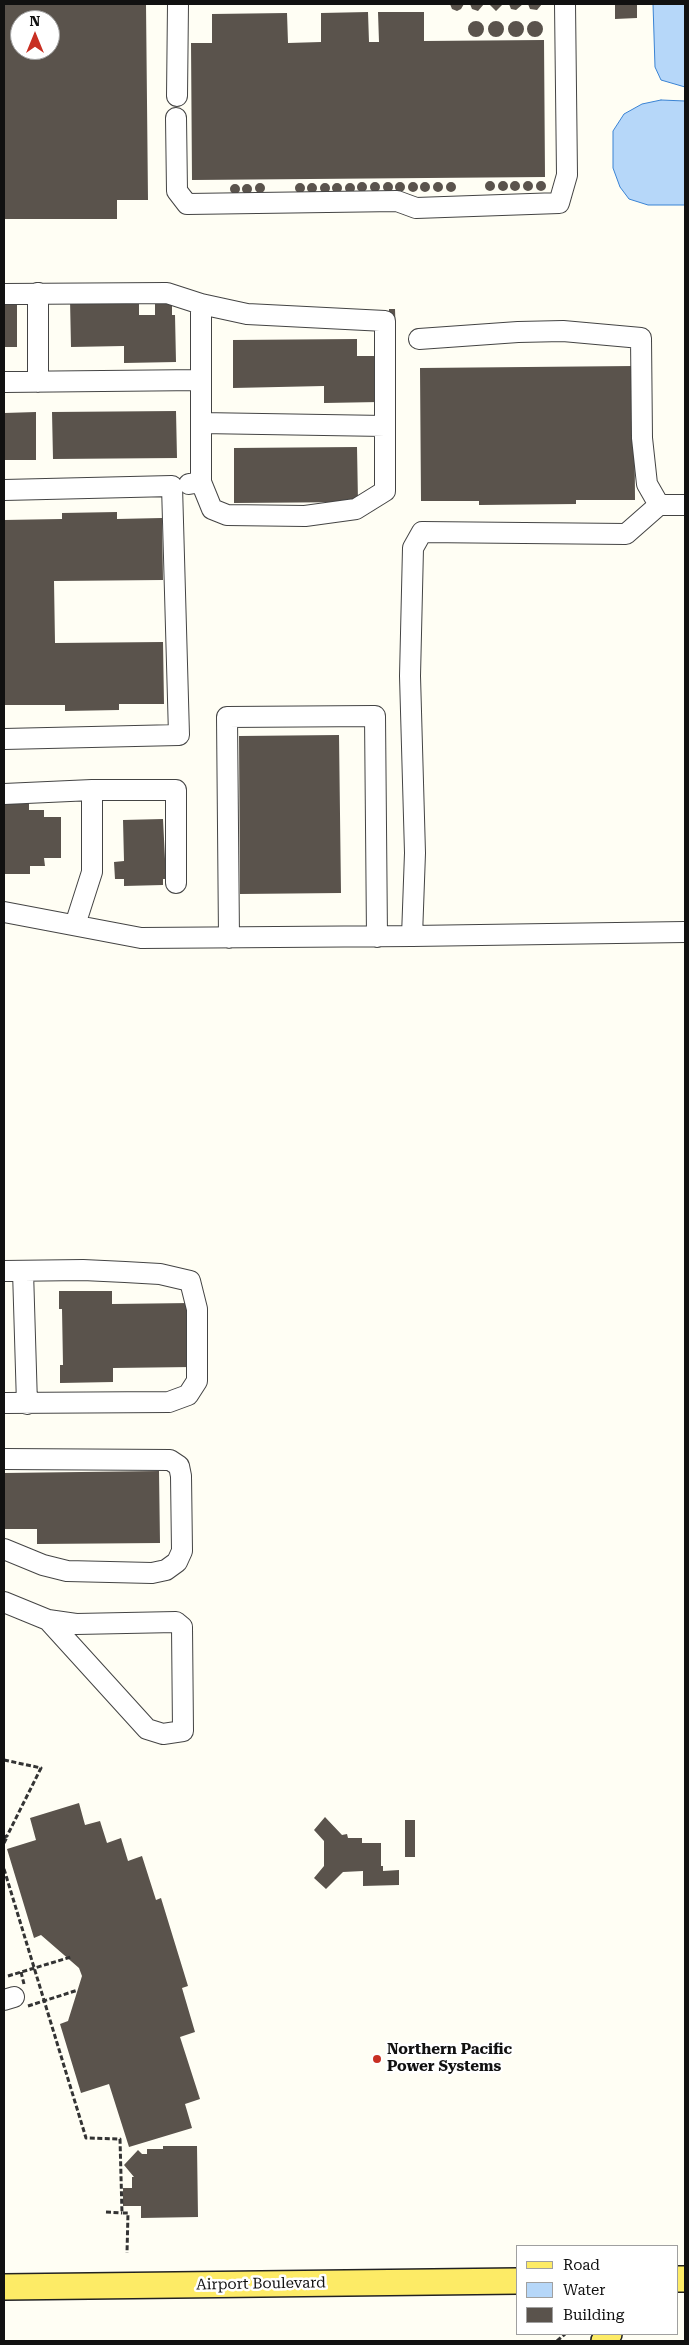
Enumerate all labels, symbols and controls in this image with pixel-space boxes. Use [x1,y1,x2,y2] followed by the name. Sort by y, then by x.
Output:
[10,10,60,60] north arrow
[30,13,40,29] text: N
[387,2041,512,2076] place label: Northern Pacific Power Systems
[371,2053,383,2065] marker: Northern Pacific Power Systems
[516,2245,679,2335] legend
[563,2256,600,2274] text: Road
[196,2274,326,2294] street label: Airport Boulevard
[563,2281,605,2299] text: Water
[563,2306,624,2324] text: Building

